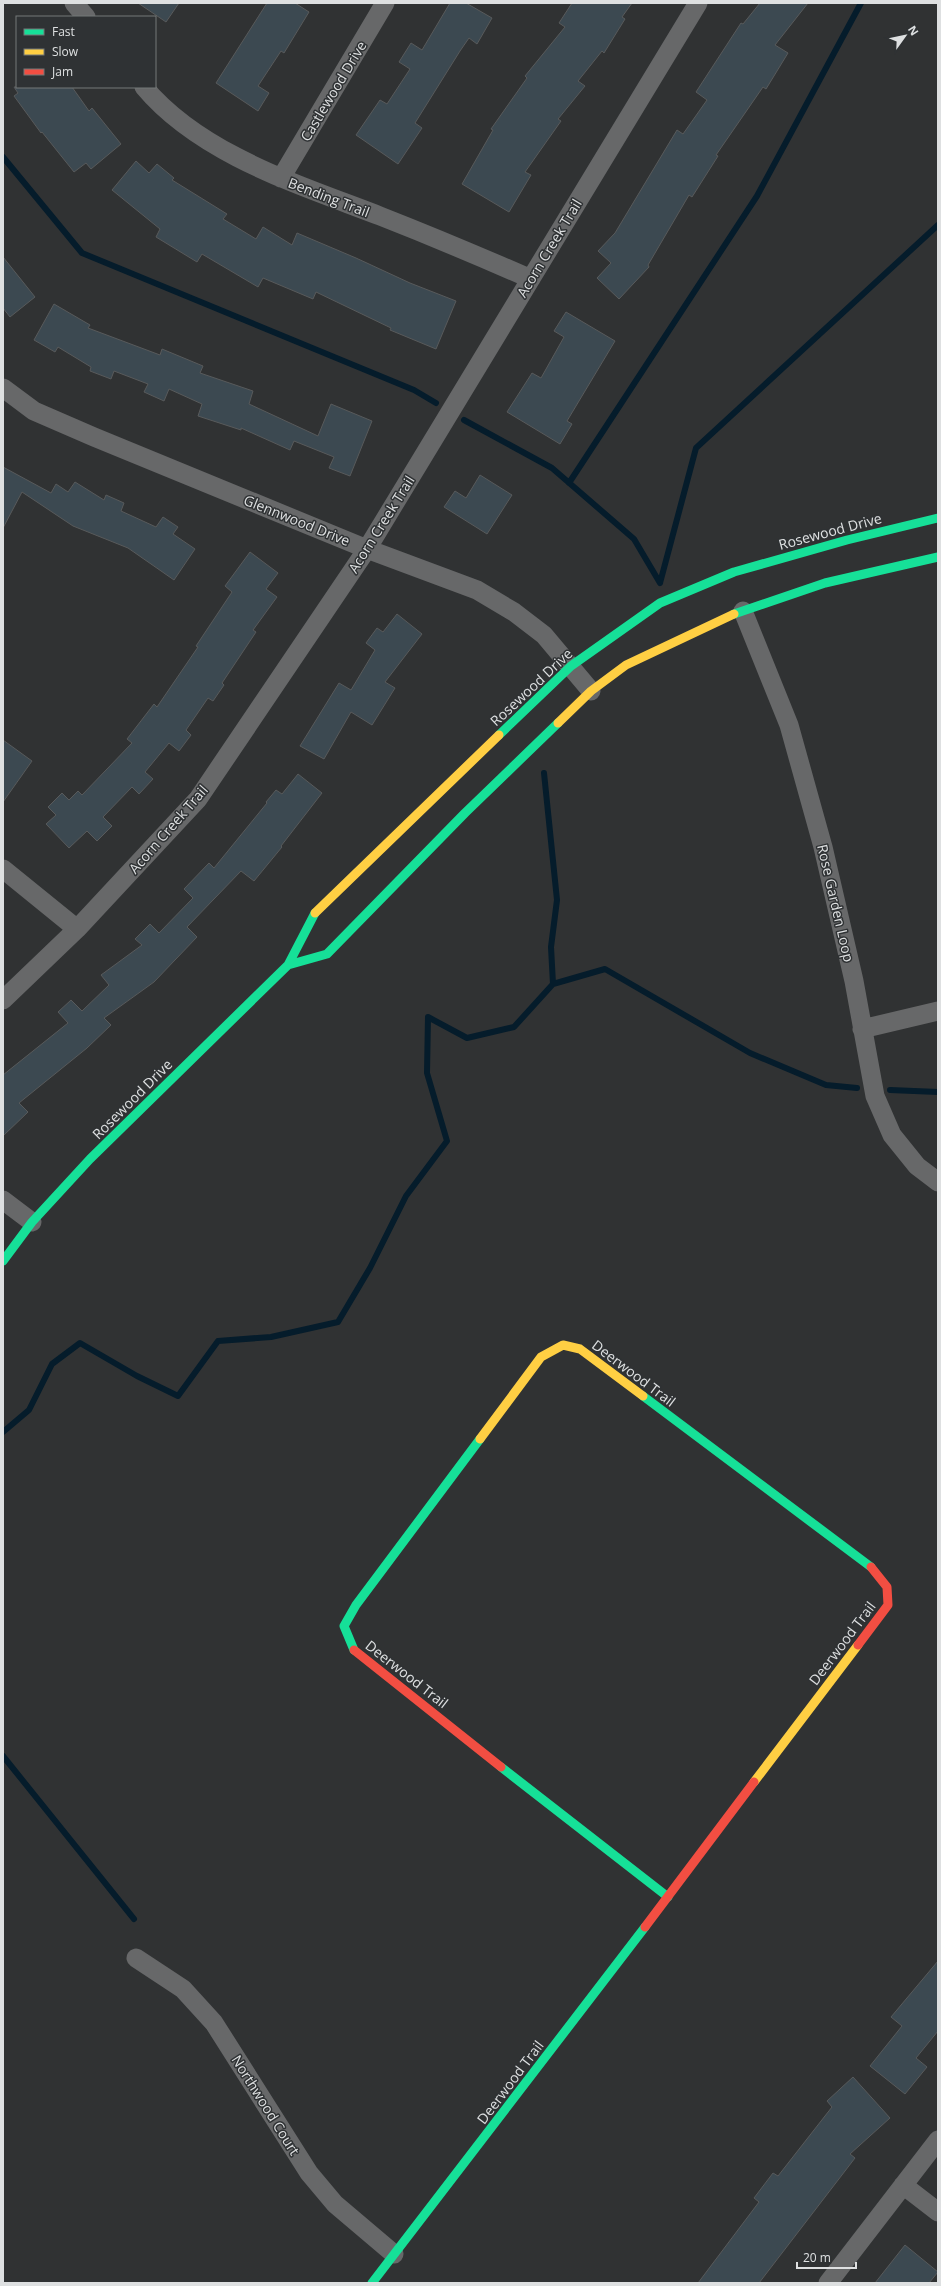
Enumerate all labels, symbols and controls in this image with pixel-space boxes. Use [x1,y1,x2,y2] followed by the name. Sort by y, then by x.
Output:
[16,16,156,88] legend
[885,16,925,56] north arrow
[905,22,923,38] text: N
[52,23,75,40] text: Fast
[296,37,371,145] street label: Castlewood Drive
[52,43,79,60] text: Slow
[51,63,73,80] text: Jam
[286,173,372,221] street label: Bending Trail
[512,195,586,301] street label: Acorn Creek Trail
[343,472,419,576] street label: Acorn Creek Trail
[241,490,353,550] street label: Glennwood Drive
[776,508,884,554] street label: Rosewood Drive
[486,644,576,730] street label: Rosewood Drive
[124,781,212,877] street label: Acorn Creek Trail
[813,842,859,964] street label: Rose Garden Loop
[88,1055,176,1143] street label: Rosewood Drive
[588,1335,680,1411] street label: Deerwood Trail
[804,1597,880,1689] street label: Deerwood Trail
[362,1636,452,1712] street label: Deerwood Trail
[472,2036,548,2128] street label: Deerwood Trail
[228,2051,304,2159] street label: Northwood Court
[797,2244,856,2270] scale bar
[803,2249,831,2266] text: 20 m

